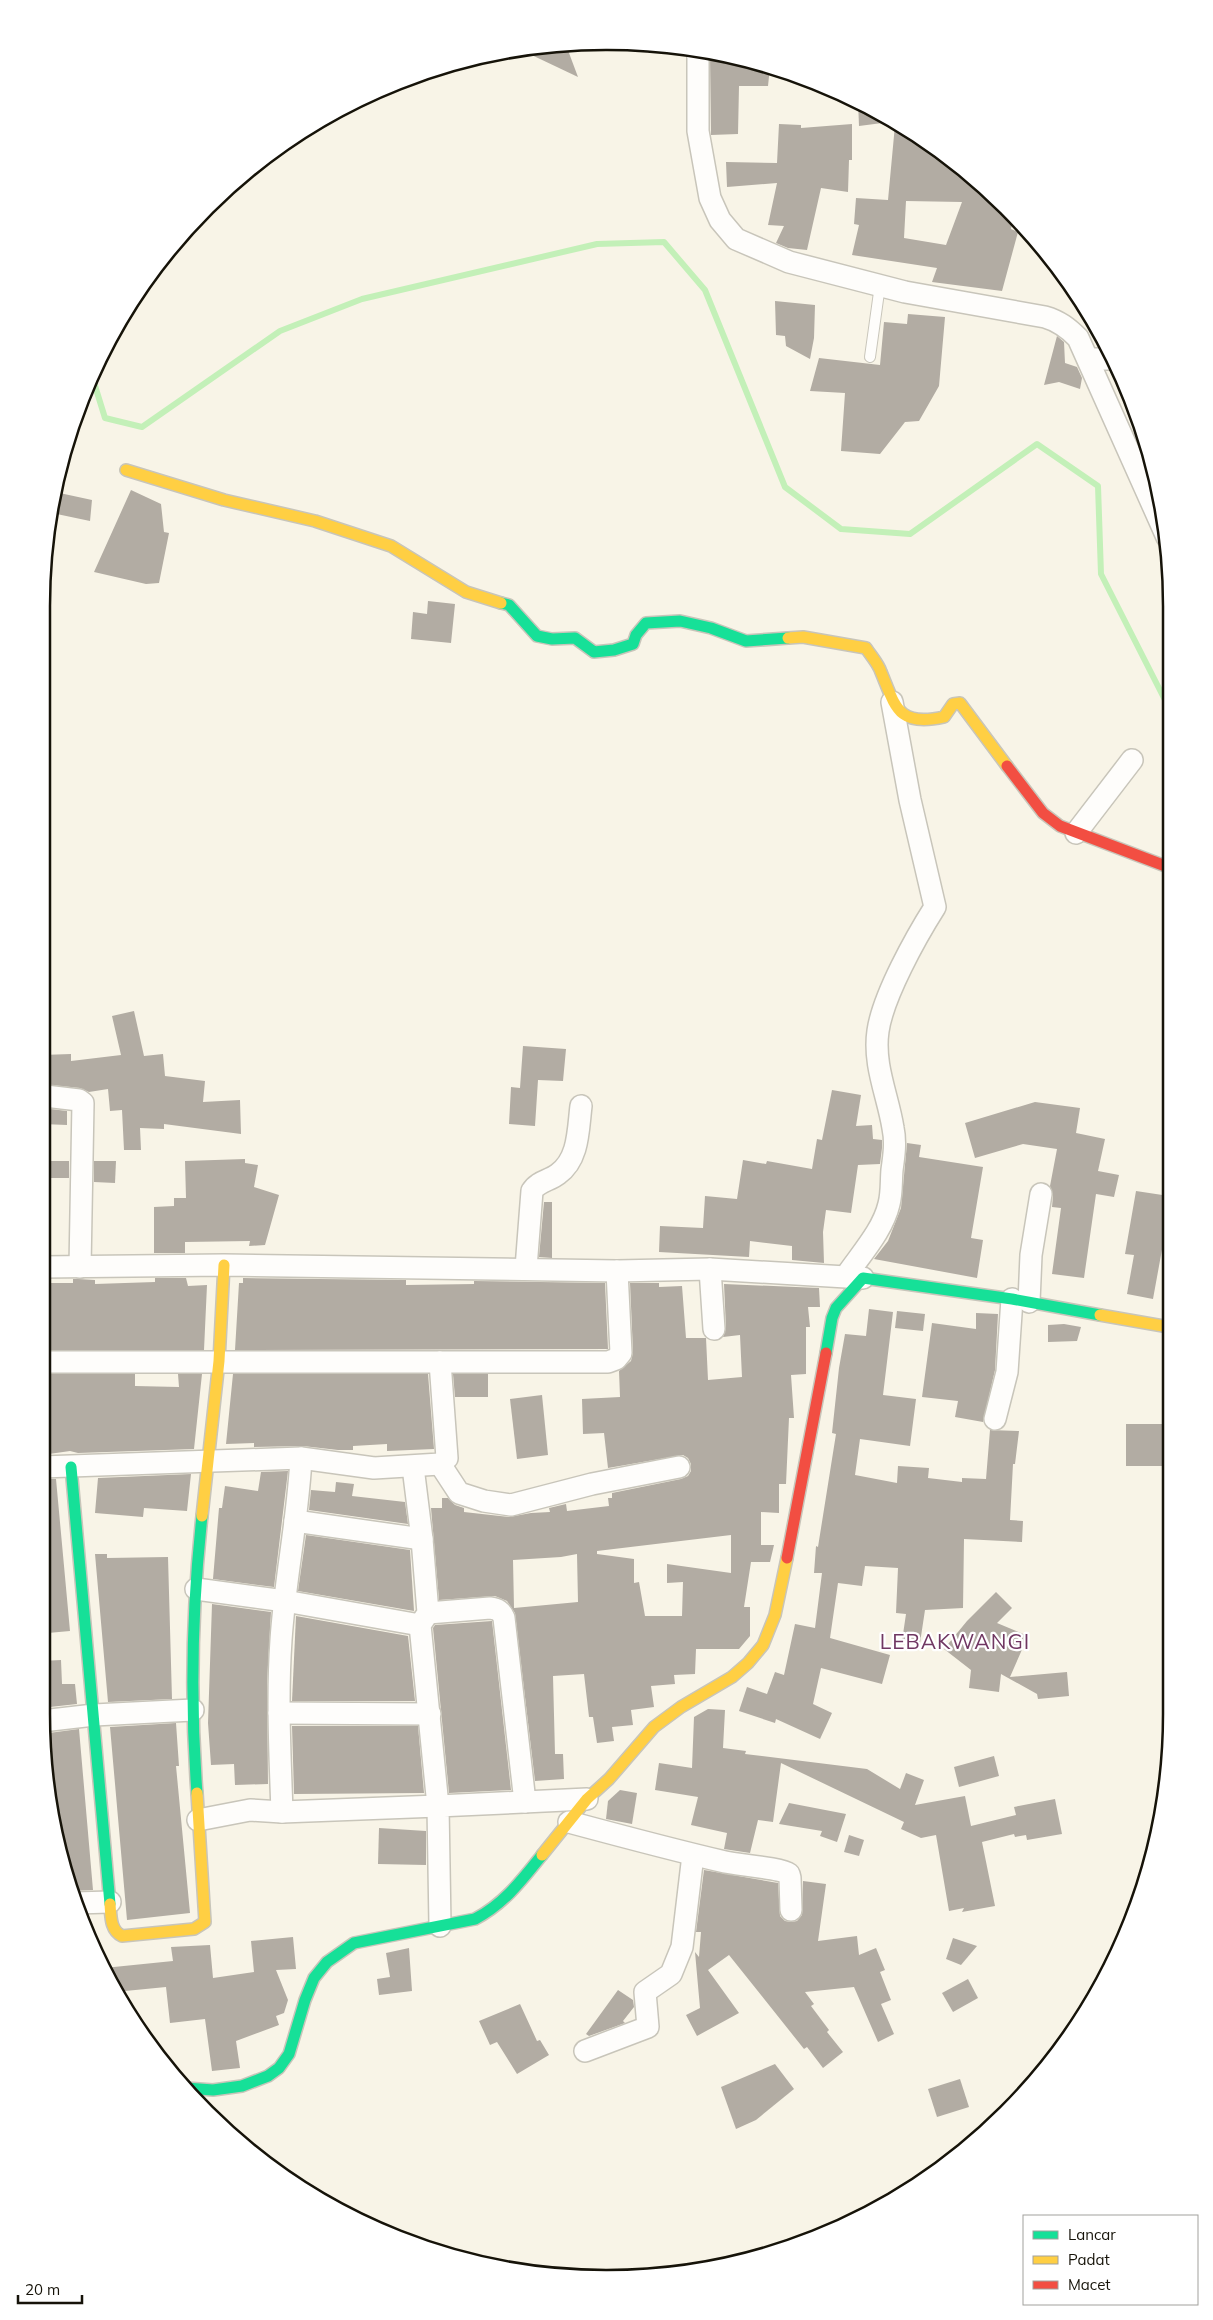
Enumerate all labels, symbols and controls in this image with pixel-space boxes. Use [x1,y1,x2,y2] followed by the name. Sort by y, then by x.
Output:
[880,1628,1030,1654] district label: LEBAKWANGI
[1023,2215,1198,2305] legend
[1068,2225,1116,2244] text: Lancar
[1068,2250,1110,2269] text: Padat
[18,2272,81,2304] scale bar
[1068,2275,1111,2294] text: Macet
[25,2280,60,2299] text: 20 m

